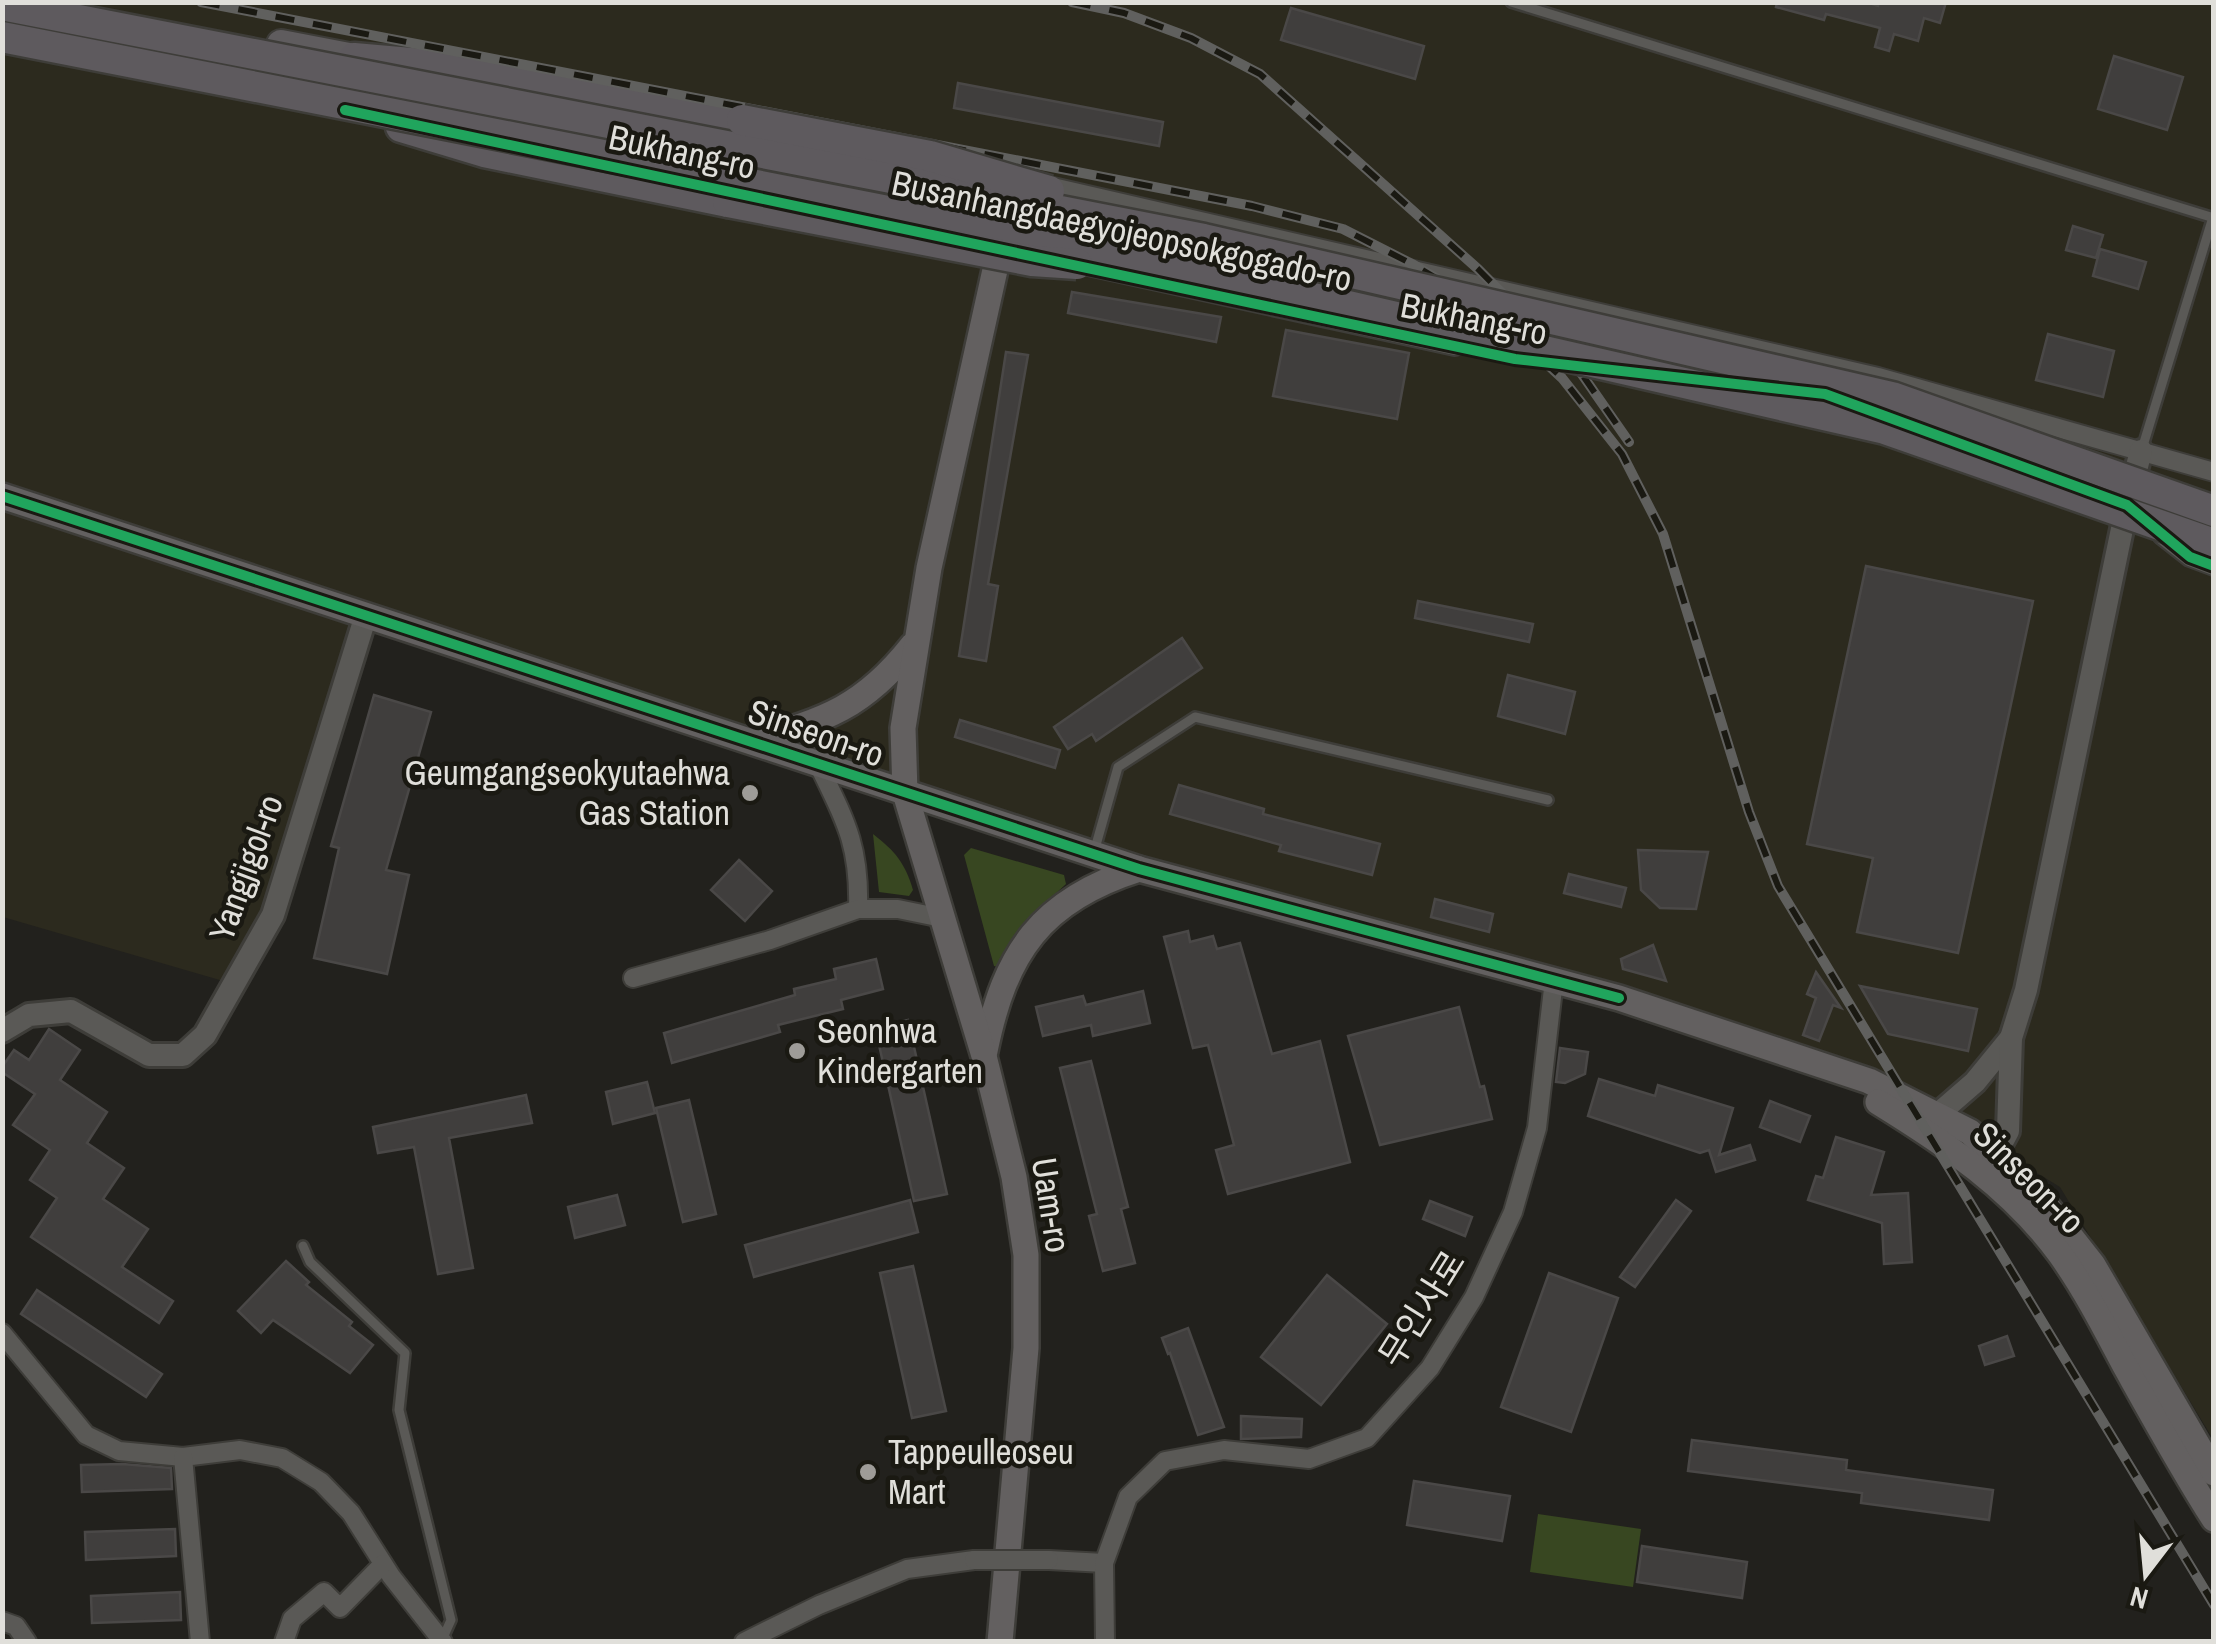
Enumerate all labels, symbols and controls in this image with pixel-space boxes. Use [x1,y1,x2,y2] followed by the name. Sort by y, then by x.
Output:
[605,113,760,190] street label: Bukhang-ro
[888,159,1356,302] street label: Busanhangdaegyojeopsokgogado-ro
[1397,281,1551,356] street label: Bukhang-ro
[742,687,890,778] street label: Sinseon-ro
[405,749,730,836] place label: Geumgangseokyutaehwa Gas Station
[739,782,761,804] marker: Geumgangseokyutaehwa Gas Station
[197,788,294,948] street label: Yangjigol-ro
[817,1007,983,1094] place label: Seonhwa Kindergarten
[786,1040,808,1062] marker: Seonhwa Kindergarten
[1963,1111,2096,1244] street label: Sinseon-ro
[1021,1154,1082,1256] street label: Uam-ro
[1368,1242,1476,1376] street label: 무인사로
[888,1428,1074,1515] place label: Tappeulleoseu Mart
[857,1461,879,1483] marker: Tappeulleoseu Mart
[2096,1524,2196,1624] north arrow
[2126,1577,2152,1619] text: N

